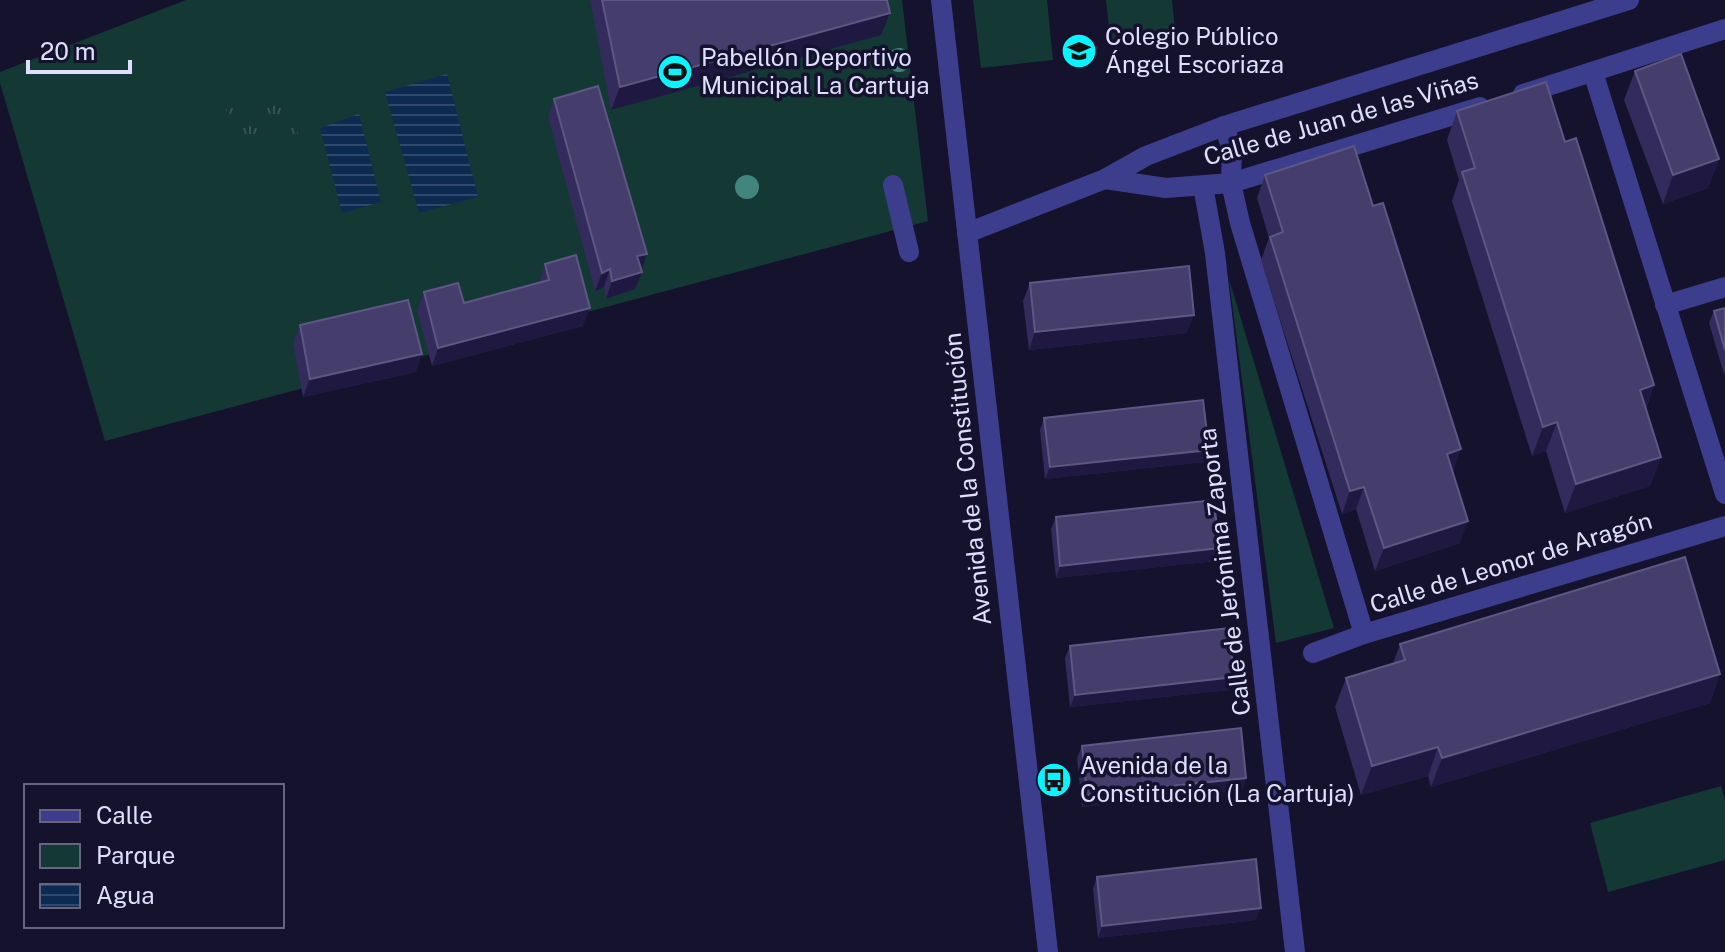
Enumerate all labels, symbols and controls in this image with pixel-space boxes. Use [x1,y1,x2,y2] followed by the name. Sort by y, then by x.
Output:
[1105,22,1284,78] place label: Colegio Público Ángel Escoriaza
[28,24,130,74] scale bar
[1060,32,1098,70] school or university icon: Colegio Público Ángel Escoriaza
[40,37,96,65] text: 20 m
[701,43,930,99] place label: Pabellón Deportivo Municipal La Cartuja
[656,53,694,91] sports icon: Pabellón Deportivo Municipal La Cartuja
[1200,65,1481,171] street label: Calle de Juan de las Viñas
[938,331,996,627] street label: Avenida de la Constitución
[1192,427,1256,717] street label: Calle de Jerónima Zaporta
[1366,506,1655,618] street label: Calle de Leonor de Aragón
[1080,751,1355,807] place label: Avenida de la Constitución (La Cartuja)
[1035,761,1073,799] bus stop icon: Avenida de la Constitución (La Cartuja)
[24,784,284,928] legend
[96,801,153,829] text: Calle
[96,841,175,869] text: Parque
[96,881,154,909] text: Agua

